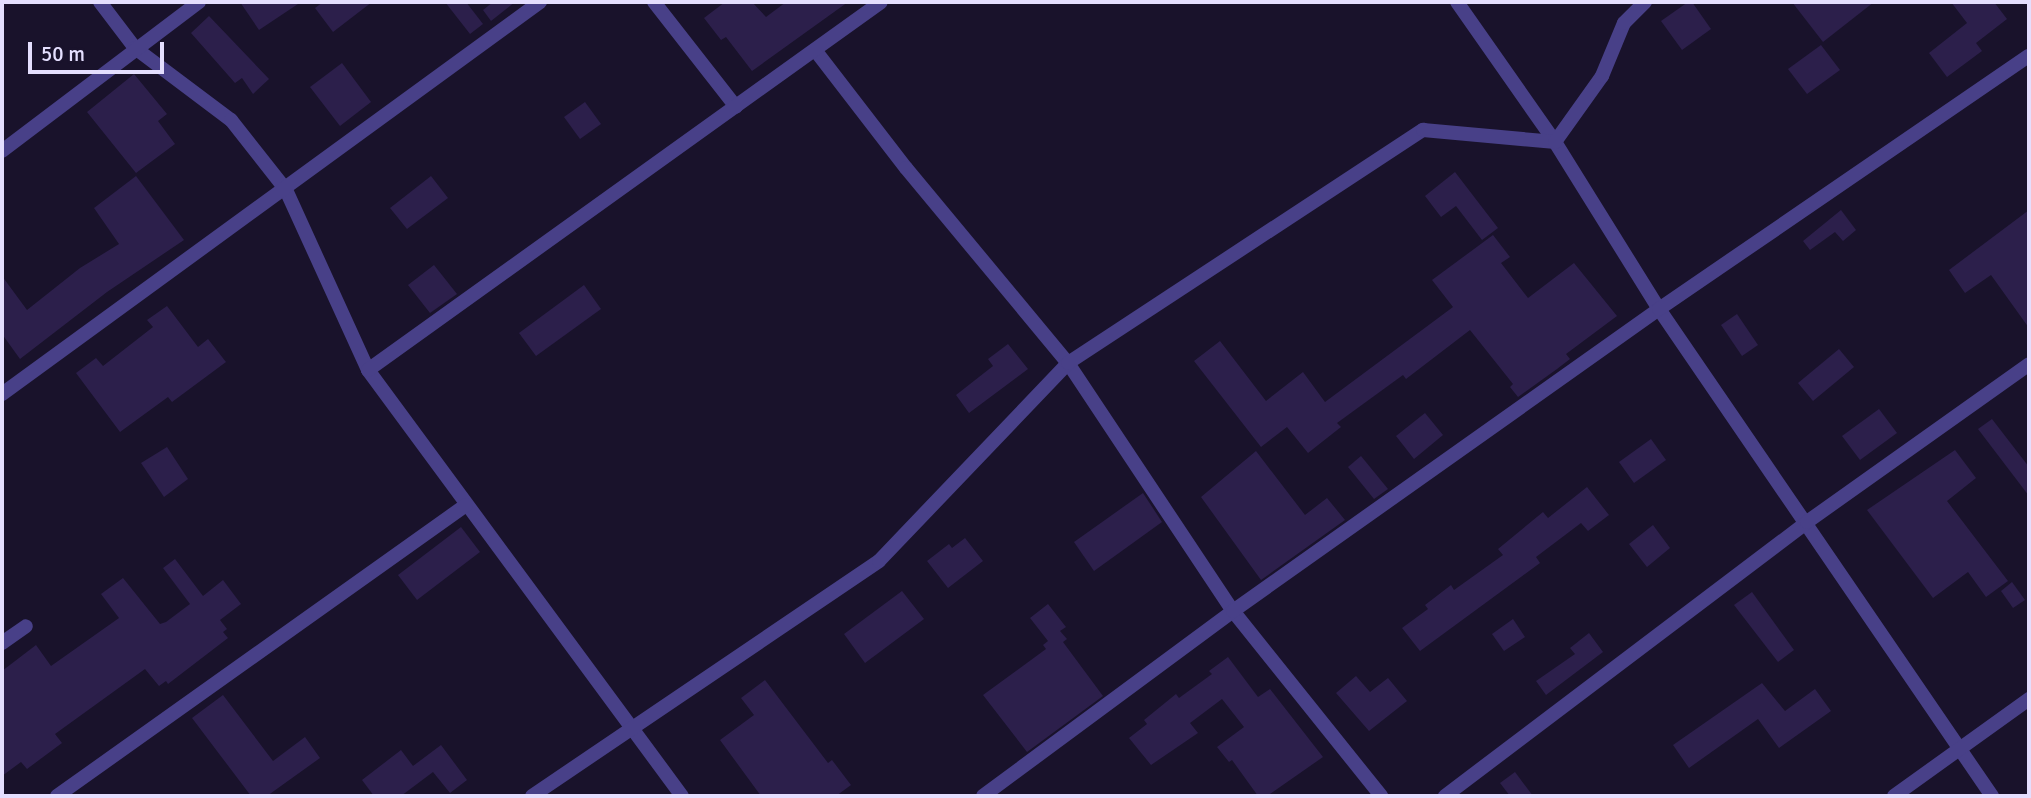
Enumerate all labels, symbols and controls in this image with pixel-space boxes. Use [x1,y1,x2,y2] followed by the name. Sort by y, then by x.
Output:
[32,28,168,72] scale bar
[41,41,85,67] text: 50 m

